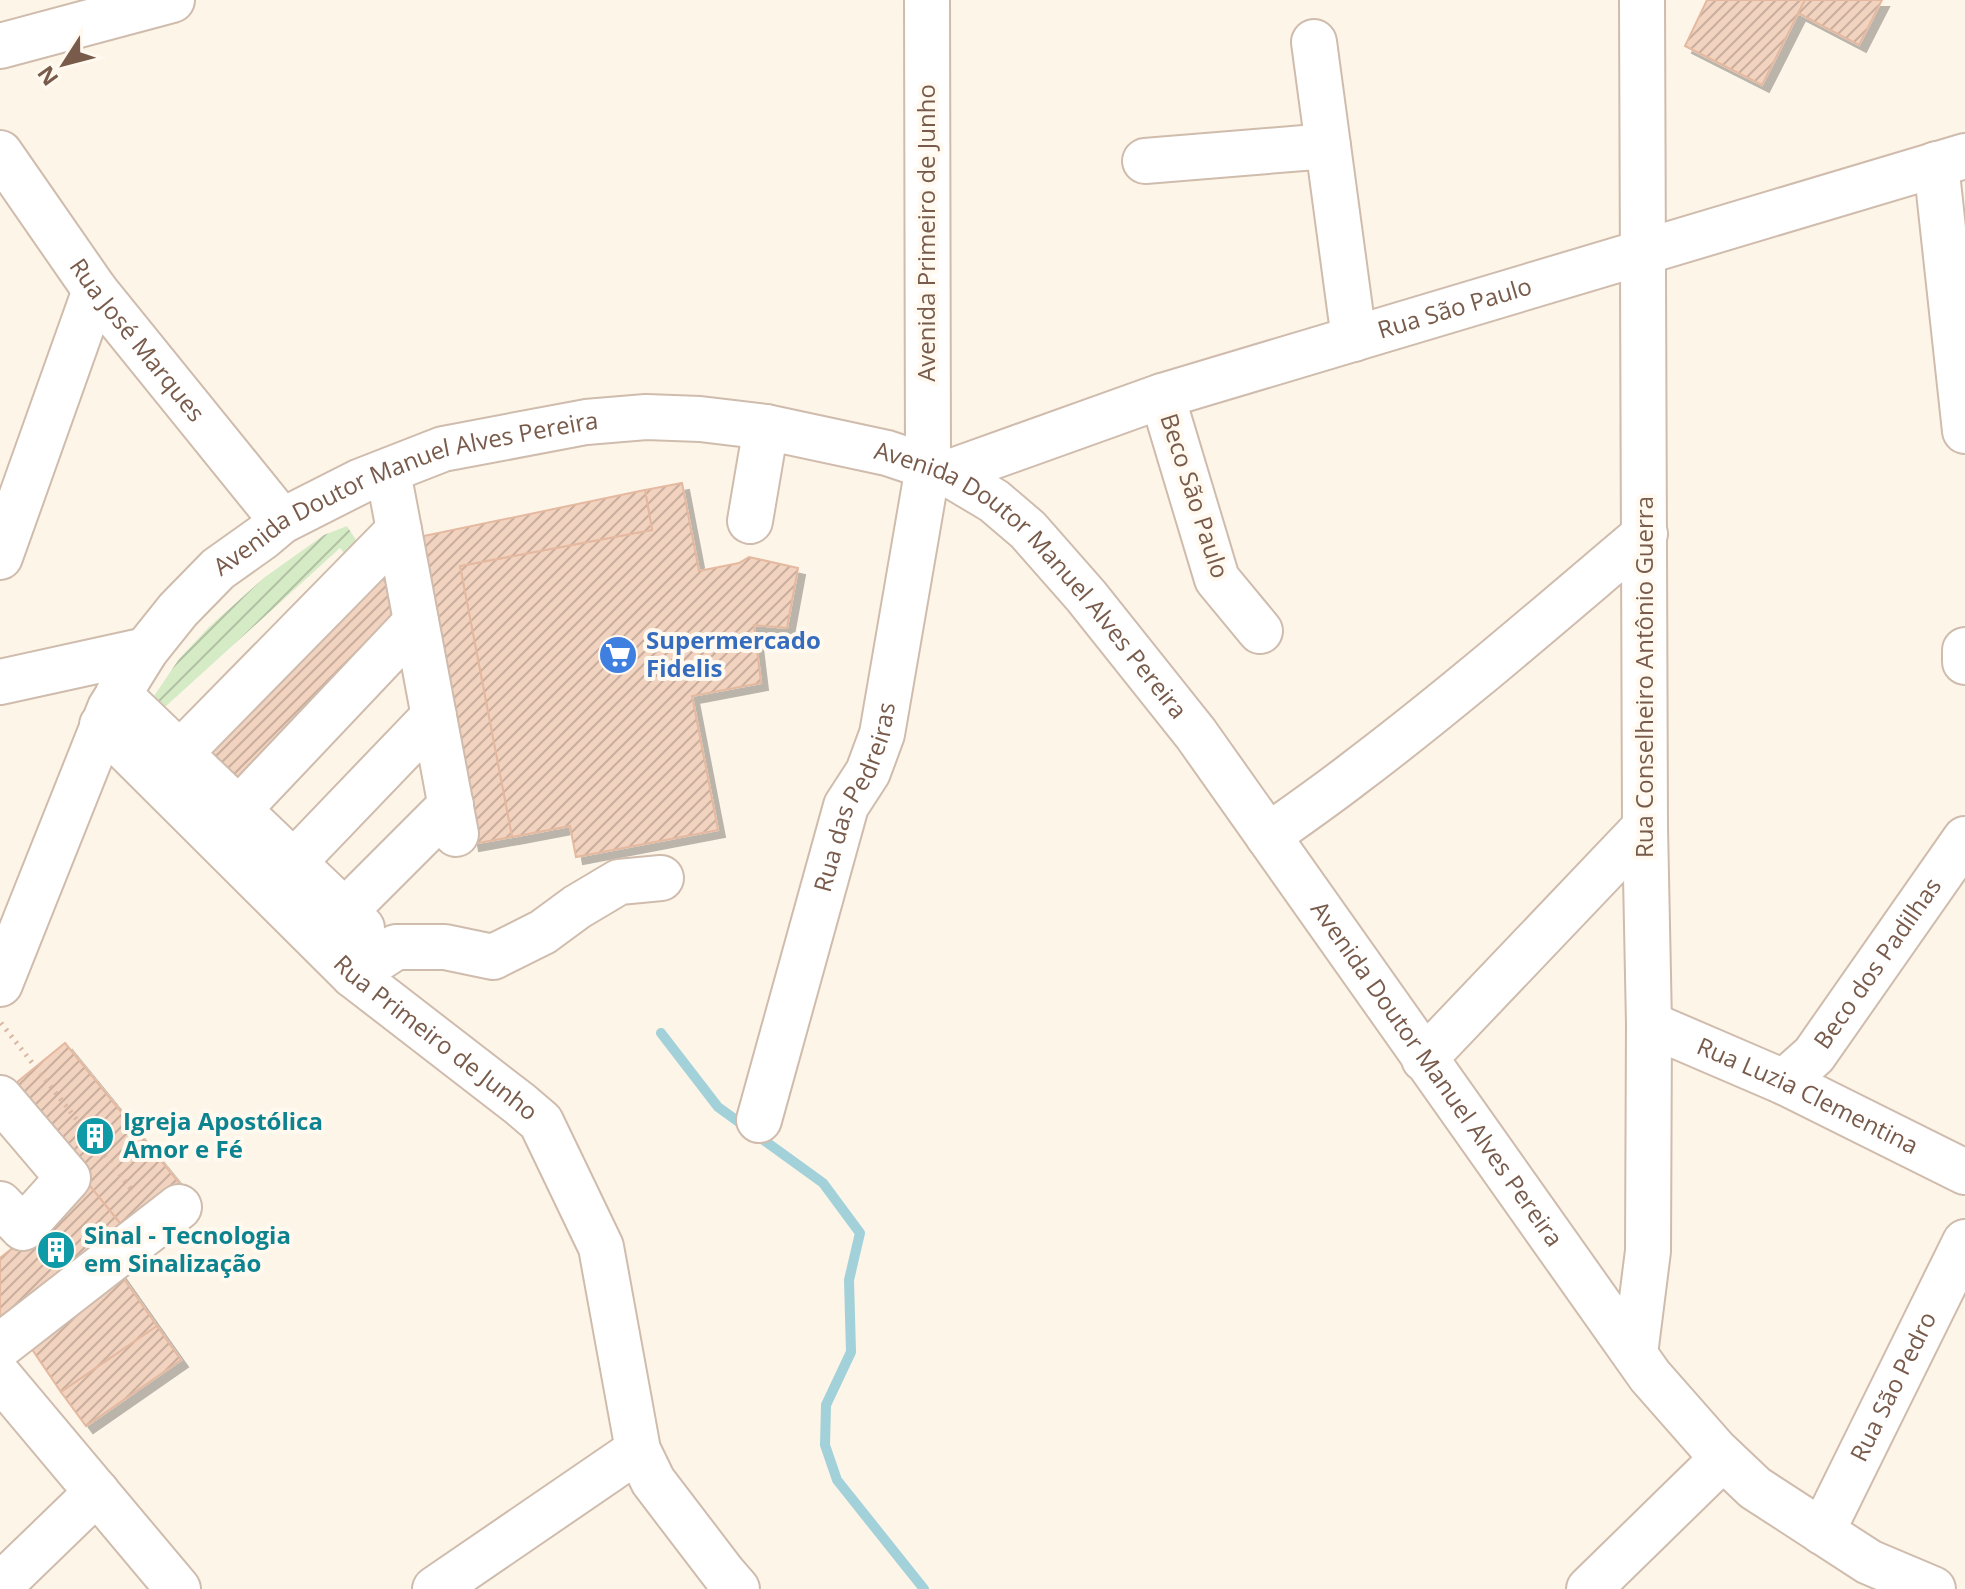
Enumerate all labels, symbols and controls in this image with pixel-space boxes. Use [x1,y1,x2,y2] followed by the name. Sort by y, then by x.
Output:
[24,24,104,104] north arrow
[30,60,64,92] text: N
[909,84,942,382] street label: Avenida Primeiro de Junho
[63,251,213,428] street label: Rua José Marques
[1373,268,1535,346] street label: Rua São Paulo
[206,403,599,582] street label: Avenida Doutor Manuel Alves Pereira
[1153,409,1238,582] street label: Beco São Paulo
[871,433,1196,725] street label: Avenida Doutor Manuel Alves Pereira
[1627,496,1660,858] street label: Rua Conselheiro Antônio Guerra
[646,623,821,684] place label: Supermercado Fidelis
[597,634,639,676] supermarket icon: Supermercado Fidelis
[805,700,902,895] street label: Rua das Pedreiras
[1805,870,1948,1055] street label: Beco dos Padilhas
[1304,894,1571,1253] street label: Avenida Doutor Manuel Alves Pereira
[327,947,546,1127] street label: Rua Primeiro de Junho
[1692,1029,1924,1161] street label: Rua Luzia Clementina
[123,1104,323,1165] place label: Igreja Apostólica Amor e Fé
[74,1115,116,1157] building icon: Igreja Apostólica Amor e Fé
[84,1218,291,1279] place label: Sinal - Tecnologia em Sinalização
[35,1229,77,1271] building icon: Sinal - Tecnologia em Sinalização
[1841,1306,1943,1467] street label: Rua São Pedro

